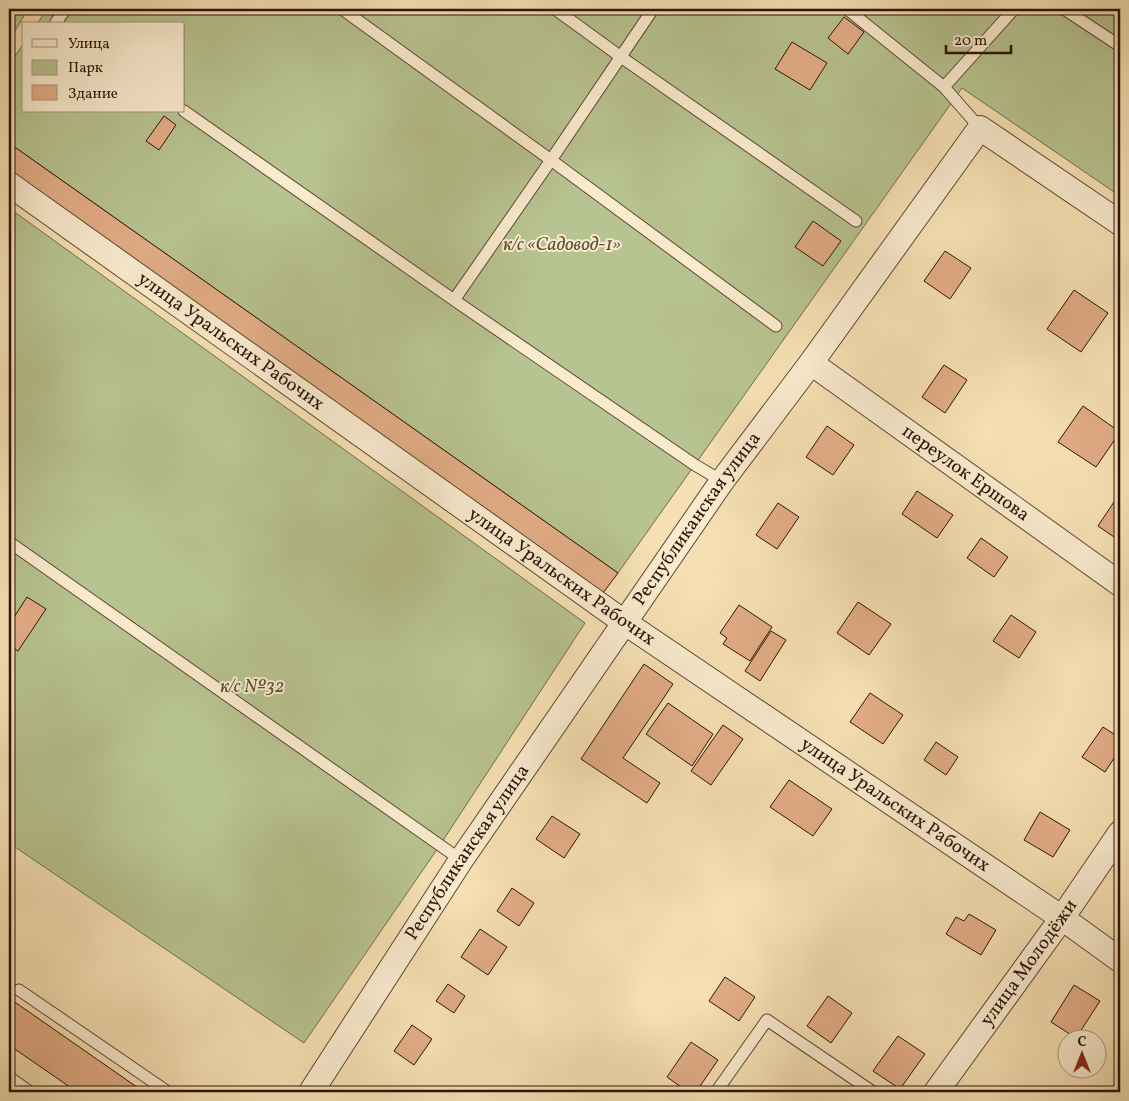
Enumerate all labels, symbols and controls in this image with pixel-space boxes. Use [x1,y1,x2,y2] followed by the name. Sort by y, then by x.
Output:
[22,22,185,112] legend
[946,22,1012,54] scale bar
[954,31,987,52] text: 20 m
[68,34,110,55] text: Улица
[68,58,103,79] text: Парк
[68,84,118,105] text: Здание
[503,232,621,258] park label: к/с «Садовод-1»
[132,266,329,417] street label: улица Уральских Рабочих
[896,419,1035,528] street label: переулок Ершова
[627,427,767,611] street label: Республиканская улица
[462,502,660,652] street label: улица Уральских Рабочих
[220,674,284,700] park label: к/с №32
[795,732,995,879] street label: улица Уральских Рабочих
[399,759,536,946] street label: Республиканская улица
[974,894,1084,1032] street label: улица Молодёжи
[1056,1028,1106,1078] north arrow
[1077,1033,1087,1052] text: С

